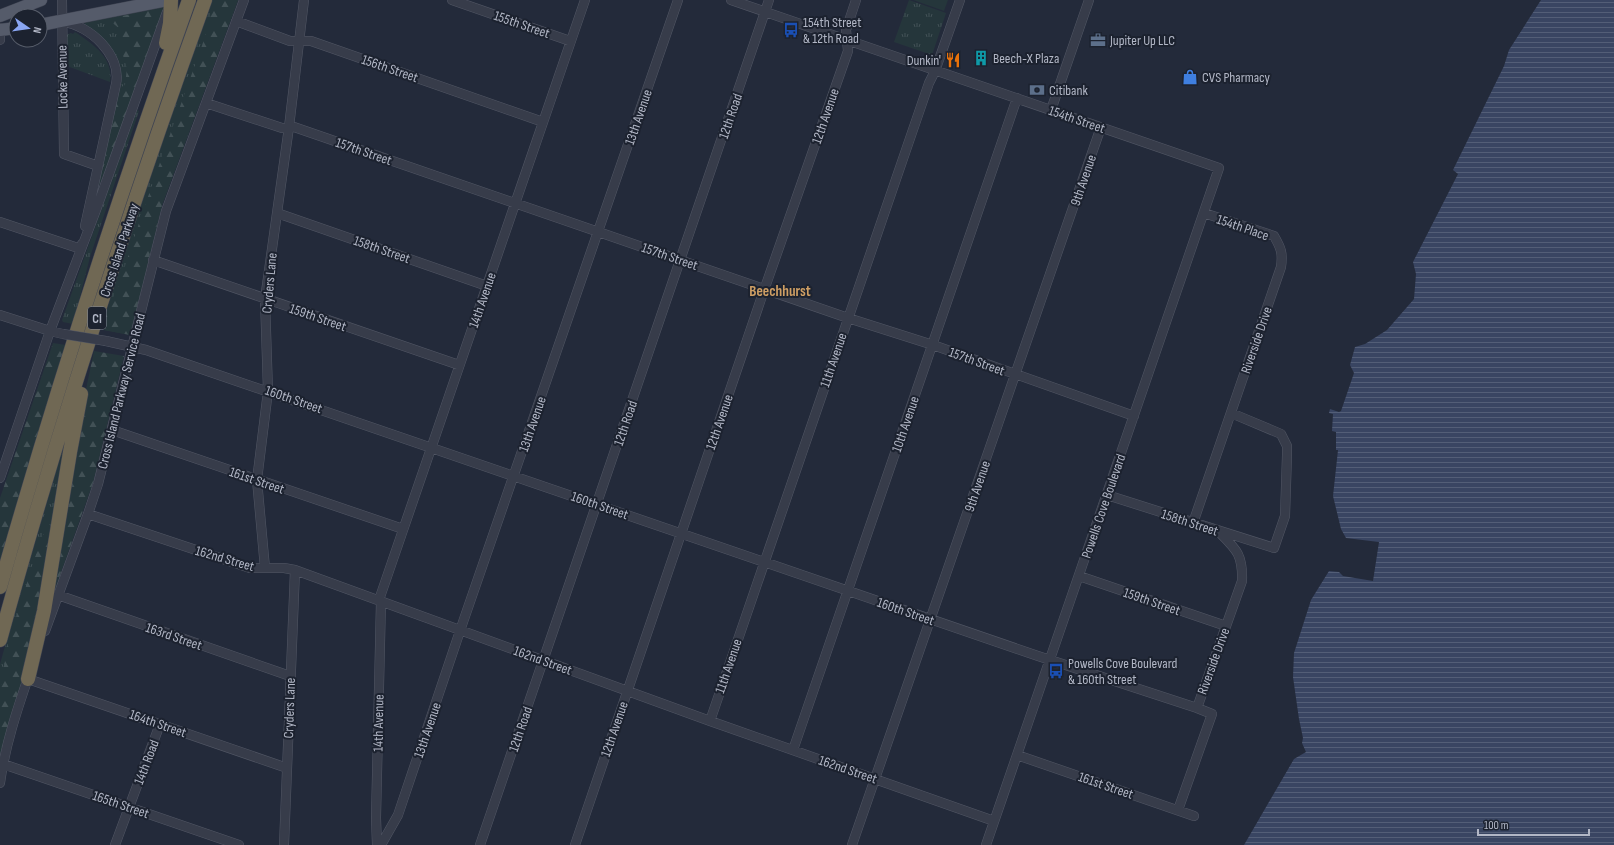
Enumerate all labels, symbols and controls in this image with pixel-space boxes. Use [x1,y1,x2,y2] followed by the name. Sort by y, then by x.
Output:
[492,7,552,42] street label: 155th Street
[8,8,48,48] north arrow
[803,14,861,47] place label: 154th Street & 12th Road
[782,21,800,39] bus stop icon: 154th Street & 12th Road
[30,26,44,35] text: N
[1089,31,1107,49] office icon: Jupiter Up LLC
[1109,32,1175,49] place label: Jupiter Up LLC
[53,45,72,109] street label: Locke Avenue
[972,49,990,67] building icon: Beech-X Plaza
[993,50,1059,67] place label: Beech-X Plaza
[359,51,420,86] street label: 156th Street
[944,51,962,69] restaurant icon: Dunkin'
[907,52,941,69] place label: Dunkin'
[1181,68,1199,86] shop icon: CVS Pharmacy
[1202,69,1271,86] place label: CVS Pharmacy
[1028,81,1046,99] bank icon: Citibank
[1049,82,1088,99] place label: Citibank
[808,86,843,146] street label: 12th Avenue
[621,87,656,147] street label: 13th Avenue
[715,91,746,141] street label: 12th Road
[1046,102,1107,137] street label: 154th Street
[334,134,394,169] street label: 157th Street
[1067,152,1100,208] street label: 9th Avenue
[96,201,143,299] street label: Cross Island Parkway
[1215,211,1271,244] street label: 154th Place
[351,232,412,267] street label: 158th Street
[640,239,700,274] street label: 157th Street
[258,252,281,314] street label: Cryders Lane
[465,270,500,330] street label: 14th Avenue
[749,282,811,301] district label: Beechhurst
[287,300,348,335] street label: 159th Street
[1237,304,1276,376] street label: Riverside Drive
[88,307,106,329] road number: CI
[94,311,149,471] street label: Cross Island Parkway Service Road
[816,331,851,390] street label: 11th Avenue
[947,344,1007,379] street label: 157th Street
[263,382,325,417] street label: 160th Street
[702,392,737,452] street label: 12th Avenue
[515,394,550,454] street label: 13th Avenue
[888,394,923,454] street label: 10th Avenue
[610,398,641,448] street label: 12th Road
[1078,452,1129,561] street label: Powells Cove Boulevard
[961,458,994,514] street label: 9th Avenue
[227,463,287,498] street label: 161st Street
[569,488,631,523] street label: 160th Street
[1159,505,1220,540] street label: 158th Street
[193,542,256,575] street label: 162nd Street
[1121,584,1182,619] street label: 159th Street
[875,594,937,629] street label: 160th Street
[144,619,204,654] street label: 163rd Street
[1194,626,1233,697] street label: Riverside Drive
[711,637,746,696] street label: 11th Avenue
[511,642,574,679] street label: 162nd Street
[1068,655,1177,688] place label: Powells Cove Boulevard & 160th Street
[1047,662,1065,680] bus stop icon: Powells Cove Boulevard & 160th Street
[280,677,299,739] street label: Cryders Lane
[369,694,388,752] street label: 14th Avenue
[597,699,632,759] street label: 12th Avenue
[410,700,445,760] street label: 13th Avenue
[505,704,536,754] street label: 12th Road
[127,706,189,741] street label: 164th Street
[130,737,163,787] street label: 14th Road
[816,752,879,787] street label: 162nd Street
[1076,768,1136,803] street label: 161st Street
[90,787,151,822] street label: 165th Street
[1478,811,1589,837] scale bar
[1484,818,1509,833] text: 100 m

